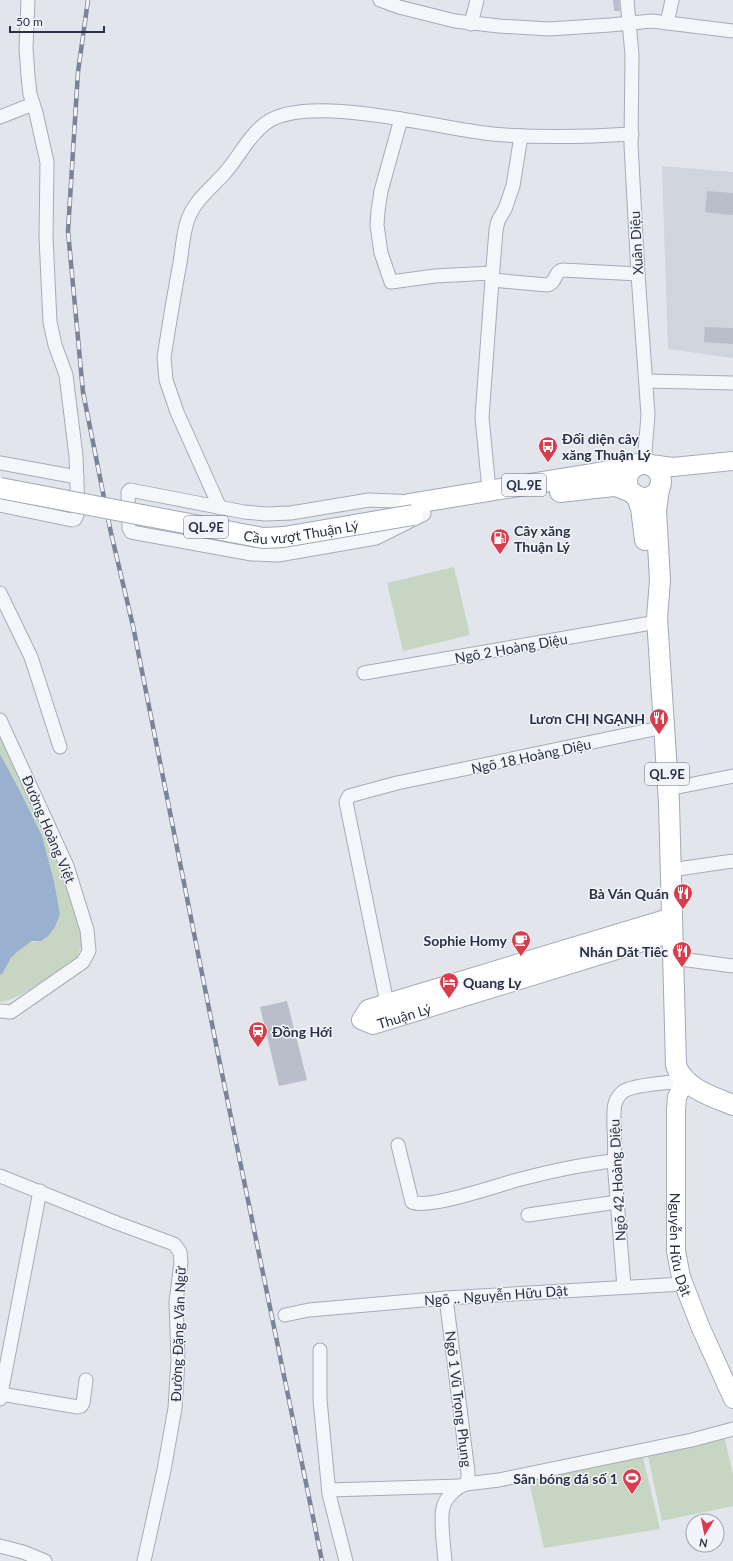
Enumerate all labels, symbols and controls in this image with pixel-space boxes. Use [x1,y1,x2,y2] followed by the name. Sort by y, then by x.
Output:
[10,8,104,34] scale bar
[16,14,43,29] text: 50 m
[626,211,646,275] street label: Xuân Diệu
[562,430,651,463] place label: Đối diện cây xăng Thuận Lý
[537,435,559,463] bus stop icon: Đối diện cây xăng Thuận Lý
[502,474,546,496] road number: QL.9E
[184,516,228,538] road number: QL.9E
[242,516,360,547] street label: Cầu vượt Thuận Lý
[514,522,571,555] place label: Cây xăng Thuận Lý
[489,527,511,555] fuel station icon: Cây xăng Thuận Lý
[453,630,569,666] street label: Ngõ 2 Hoàng Diệu
[648,707,670,735] restaurant icon: Lươn CHỊ NGẠNH
[529,710,645,727] place label: Lươn CHỊ NGẠNH
[470,735,592,777] street label: Ngõ 18 Hoàng Diệu
[645,763,689,785] road number: QL.9E
[19,773,79,885] street label: Đường Hoàng Việt
[672,882,694,910] restaurant icon: Bà Ván Quán
[589,885,669,902] place label: Bà Ván Quán
[510,929,532,957] cafe icon: Sophie Homy
[423,932,508,949] place label: Sophie Homy
[671,940,693,968] restaurant icon: Nhán Dăt Tiêc
[579,943,668,960] place label: Nhán Dăt Tiêc
[438,971,460,999] hotel icon: Quang Ly
[463,974,522,991] place label: Quang Ly
[375,999,434,1032] street label: Thuận Lý
[247,1020,269,1048] station icon: Đồng Hới
[272,1023,332,1040] place label: Đồng Hới
[605,1119,629,1241] street label: Ngõ 42 Hoàng Diệu
[668,1193,696,1299] street label: Nguyễn Hữu Dật
[167,1265,189,1402] street label: Đường Đặng Văn Ngữ
[424,1282,568,1308] street label: Ngõ .. Nguyễn Hữu Dật
[442,1330,476,1468] street label: Ngõ 1 Vũ Trọng Phụng
[621,1467,643,1495] sports icon: Sân bóng đá số 1
[513,1470,618,1487] place label: Sân bóng đá số 1
[685,1513,725,1553] north arrow
[698,1536,708,1550] text: N

